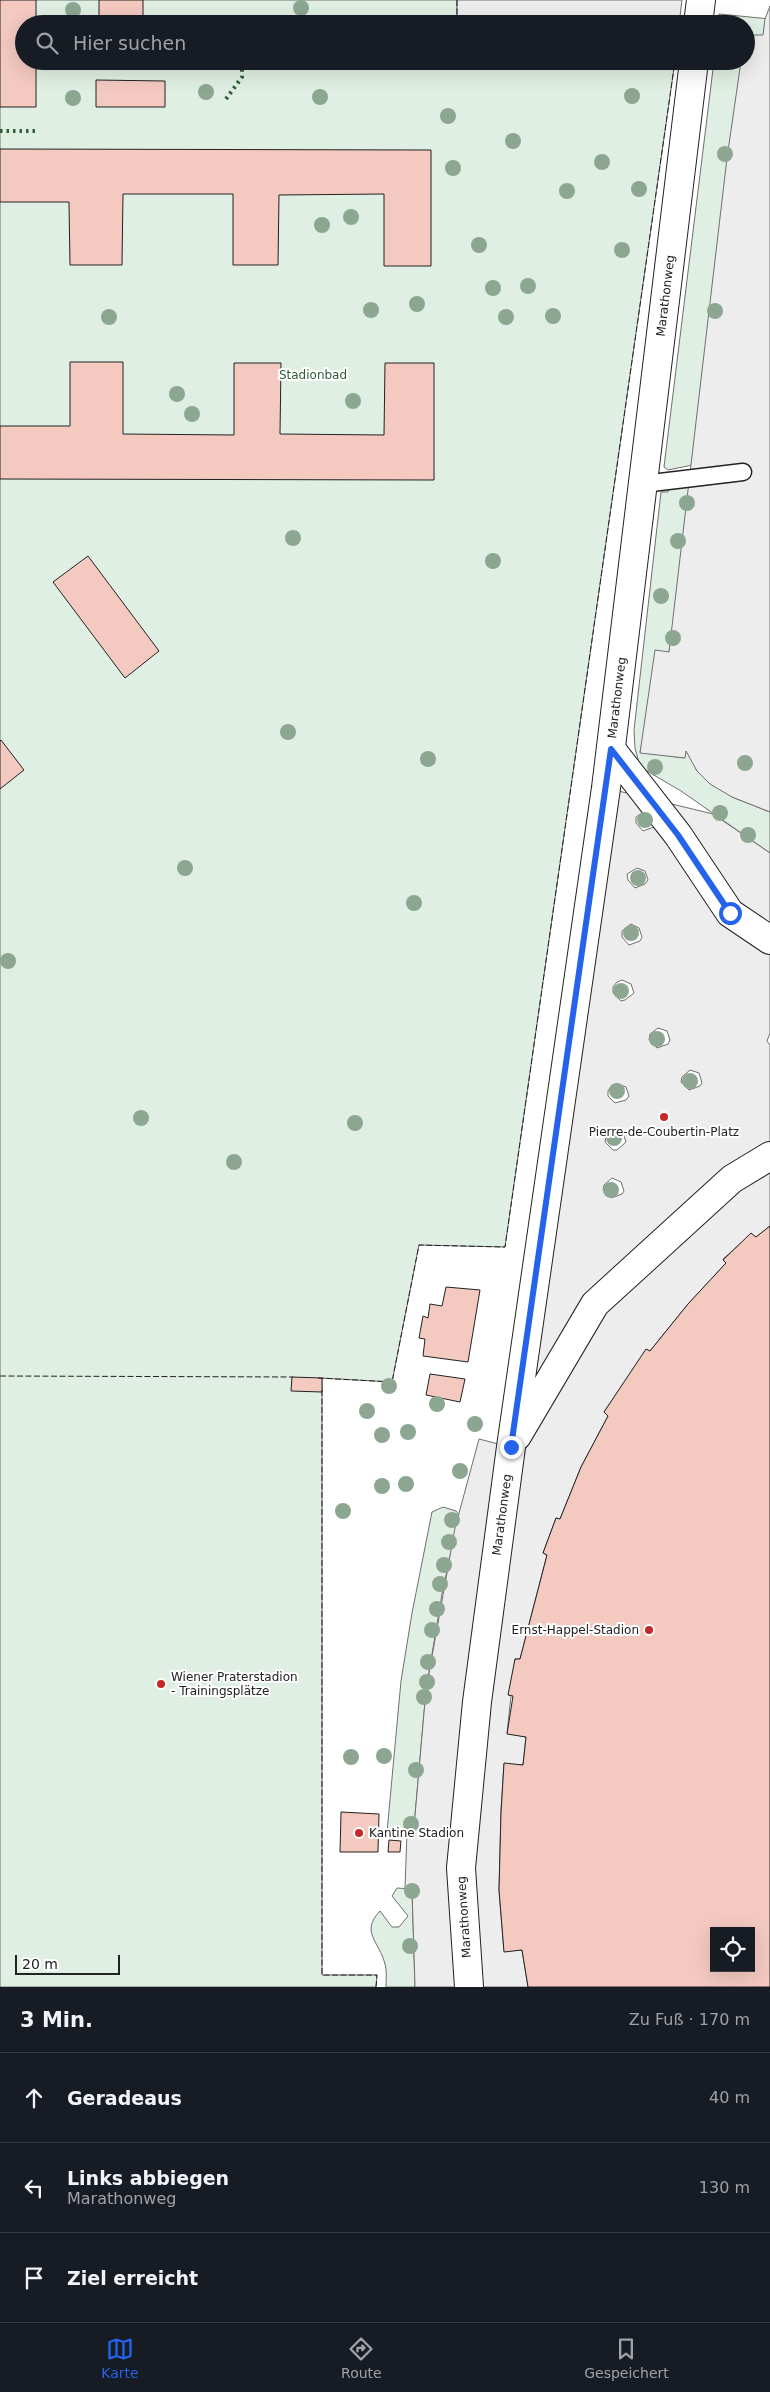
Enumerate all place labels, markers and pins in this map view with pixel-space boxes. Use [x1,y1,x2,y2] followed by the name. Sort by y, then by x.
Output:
[658,1111,670,1123] marker: Pierre-de-Coubertin-Platz
[589,1125,739,1139] place label: Pierre-de-Coubertin-Platz
[512,1623,639,1637] place label: Ernst-Happel-Stadion
[643,1624,655,1636] marker: Ernst-Happel-Stadion
[171,1670,298,1698] place label: Wiener Praterstadion - Trainingsplätze
[155,1678,167,1690] marker: Wiener Praterstadion - Trainingsplätze
[369,1826,464,1840] place label: Kantine Stadion
[353,1827,365,1839] marker: Kantine Stadion

